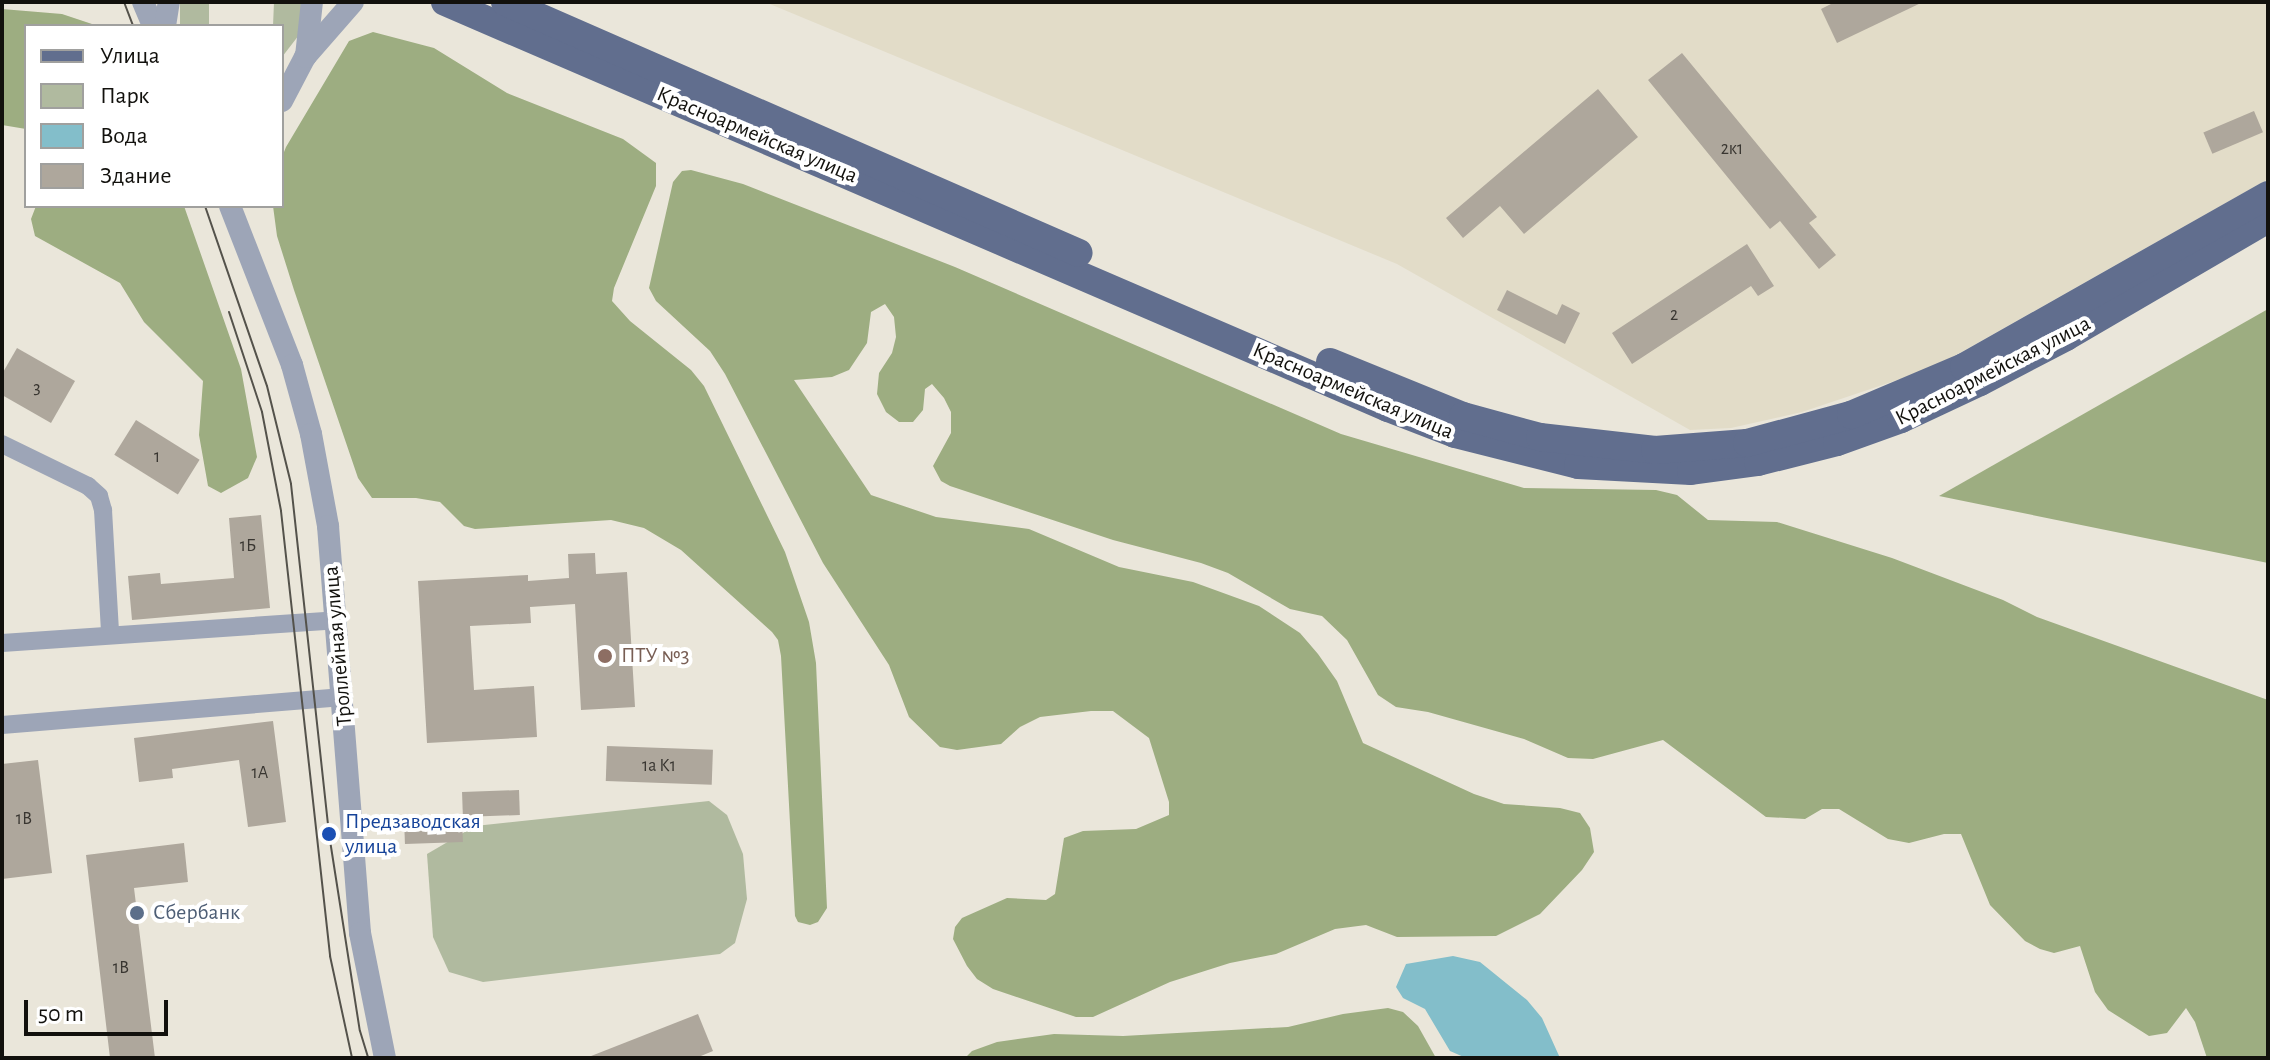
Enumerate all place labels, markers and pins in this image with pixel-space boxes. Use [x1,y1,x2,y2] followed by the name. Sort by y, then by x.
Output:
[621,643,690,669] place label: ПТУ №3
[596,647,614,665] marker: ПТУ №3
[345,808,481,860] place label: Предзаводская улица
[320,825,338,843] marker: Предзаводская улица
[153,900,240,926] place label: Сбербанк
[128,904,146,922] marker: Сбербанк

